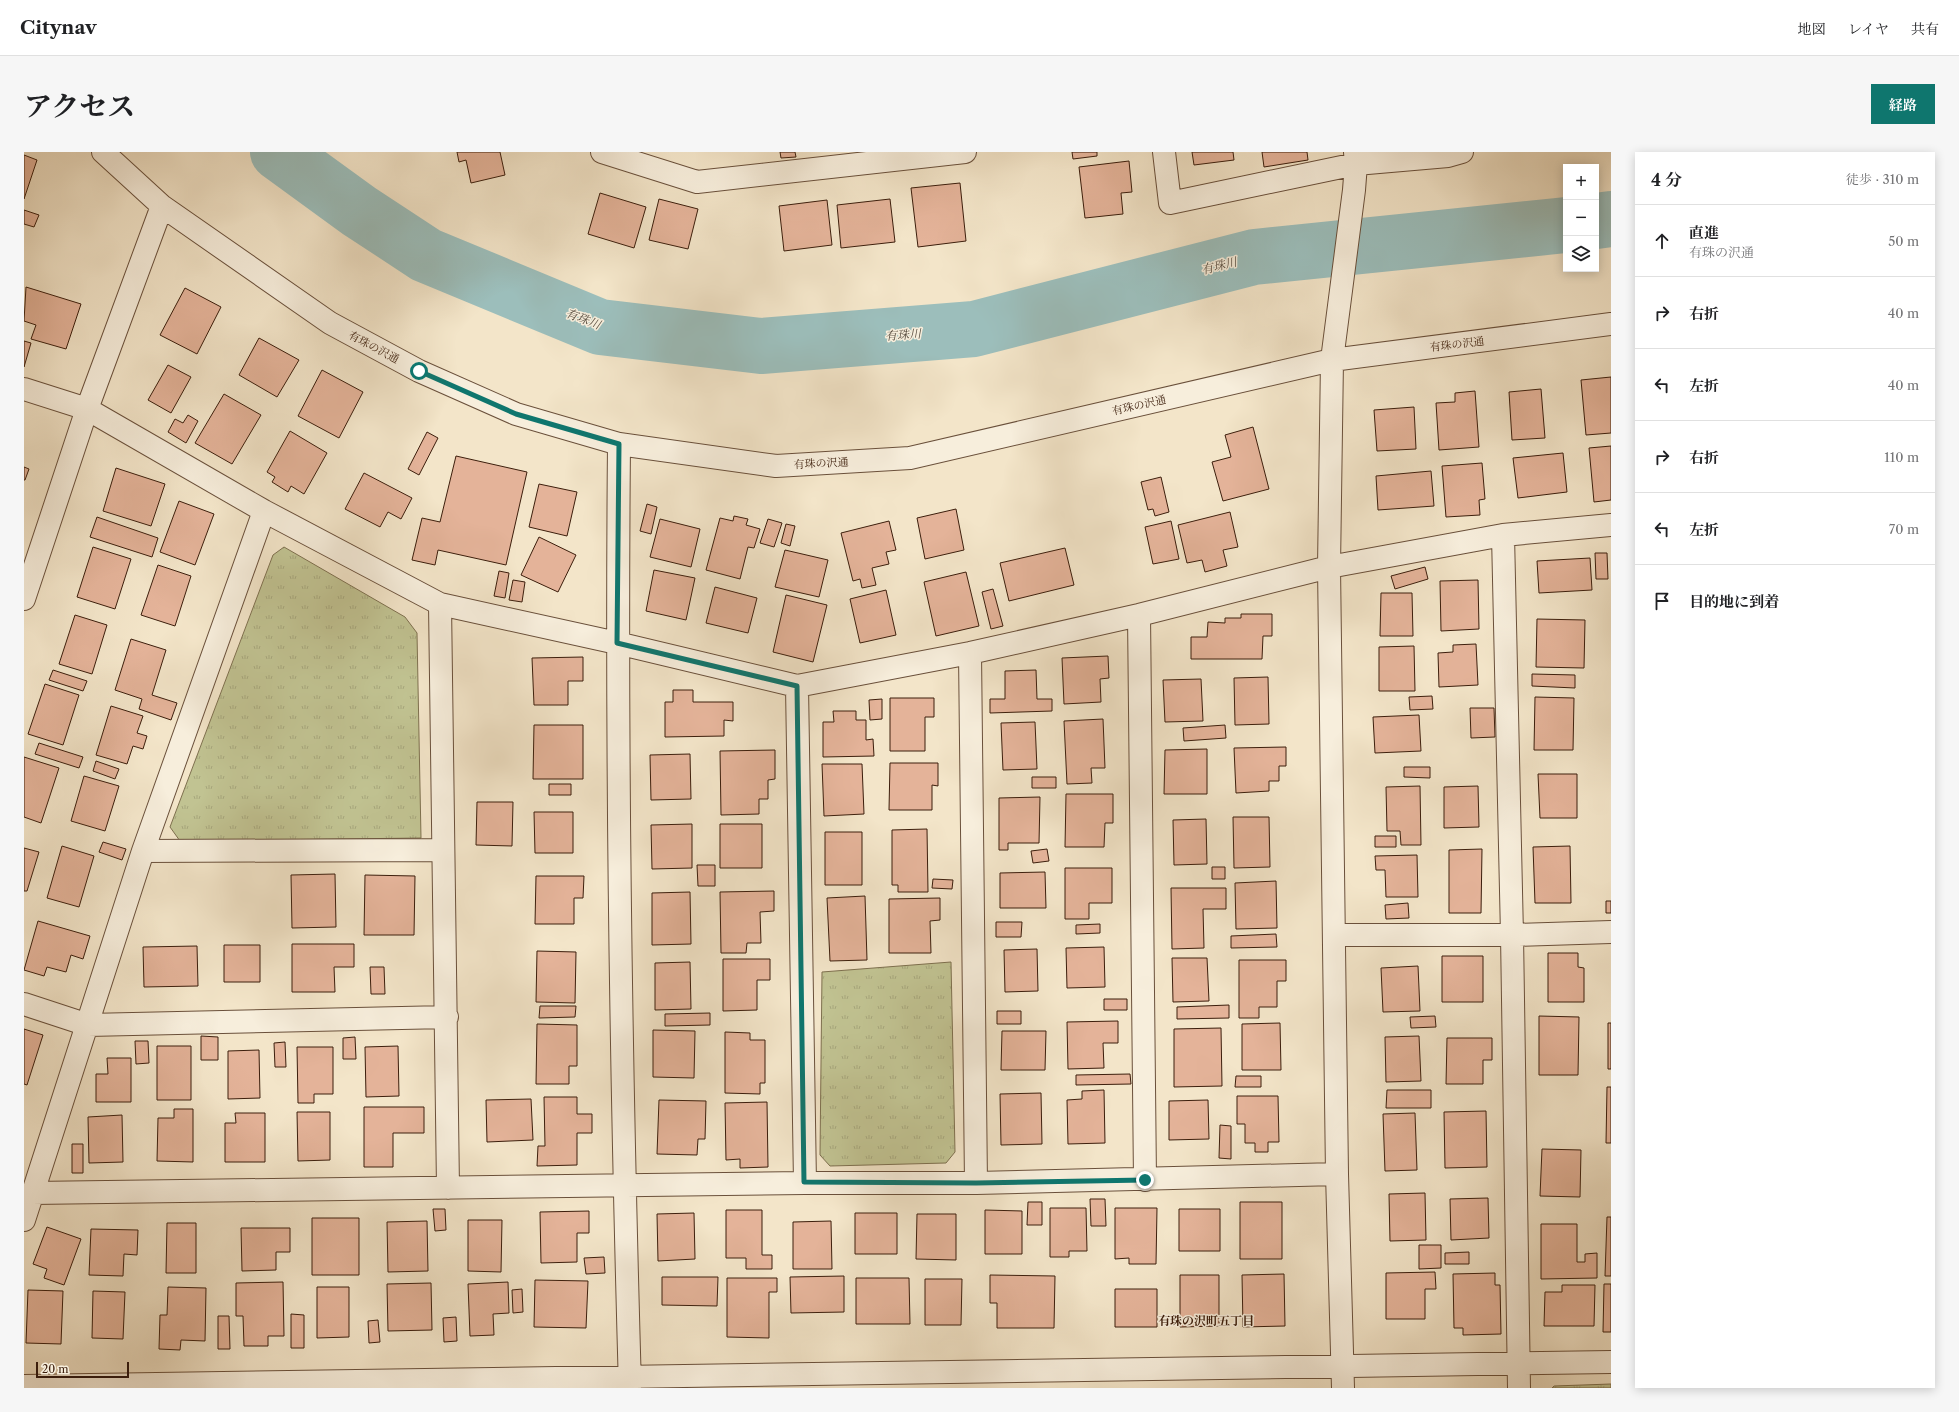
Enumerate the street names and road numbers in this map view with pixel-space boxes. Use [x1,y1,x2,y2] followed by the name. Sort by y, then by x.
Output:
[346,328,402,366] street label: 有珠の沢通
[1429,334,1485,354] street label: 有珠の沢通
[1111,392,1167,418] street label: 有珠の沢通
[793,455,849,471] street label: 有珠の沢通

